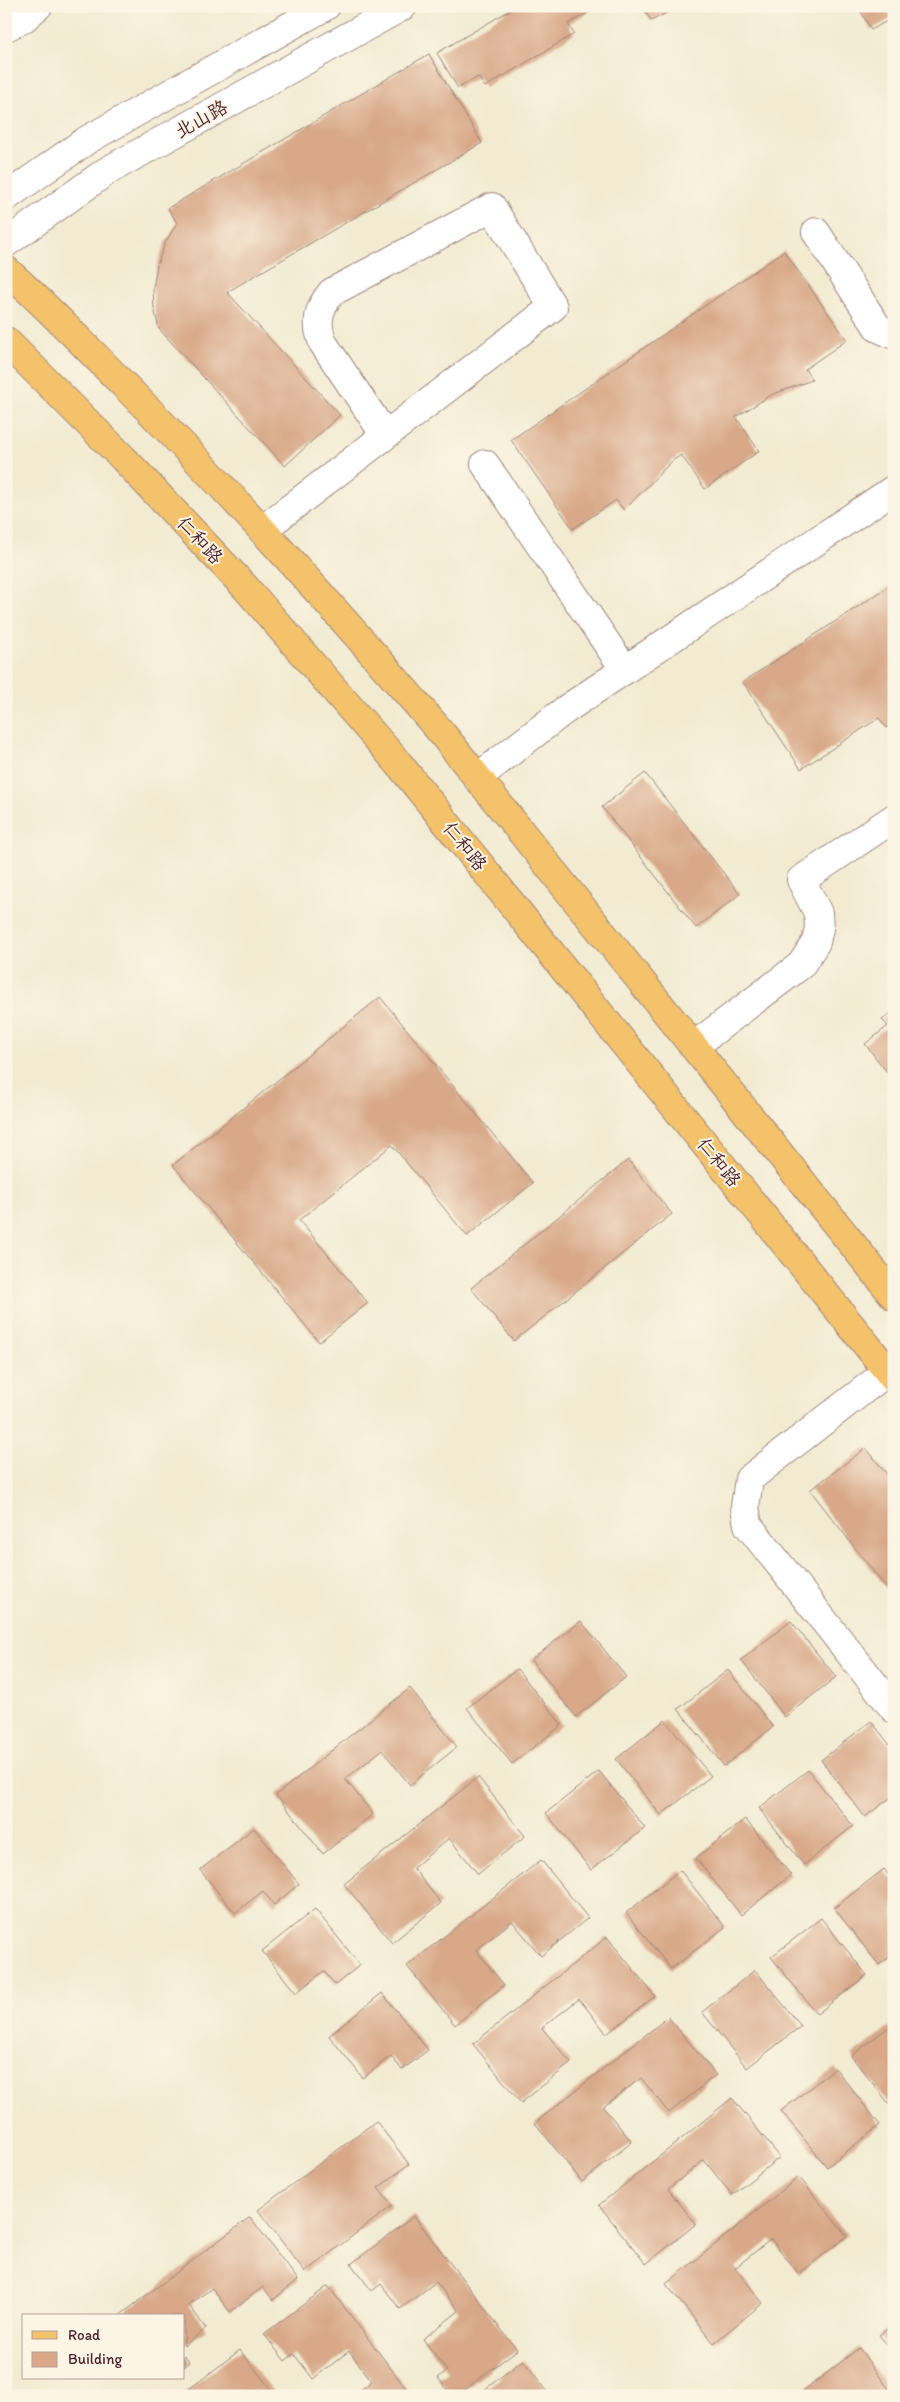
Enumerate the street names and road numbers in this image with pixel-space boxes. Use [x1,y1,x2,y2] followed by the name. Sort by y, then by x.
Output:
[170,95,232,143] street label: 北山路
[172,511,228,569] street label: 仁和路
[438,817,492,875] street label: 仁和路
[692,1133,746,1191] street label: 仁和路

